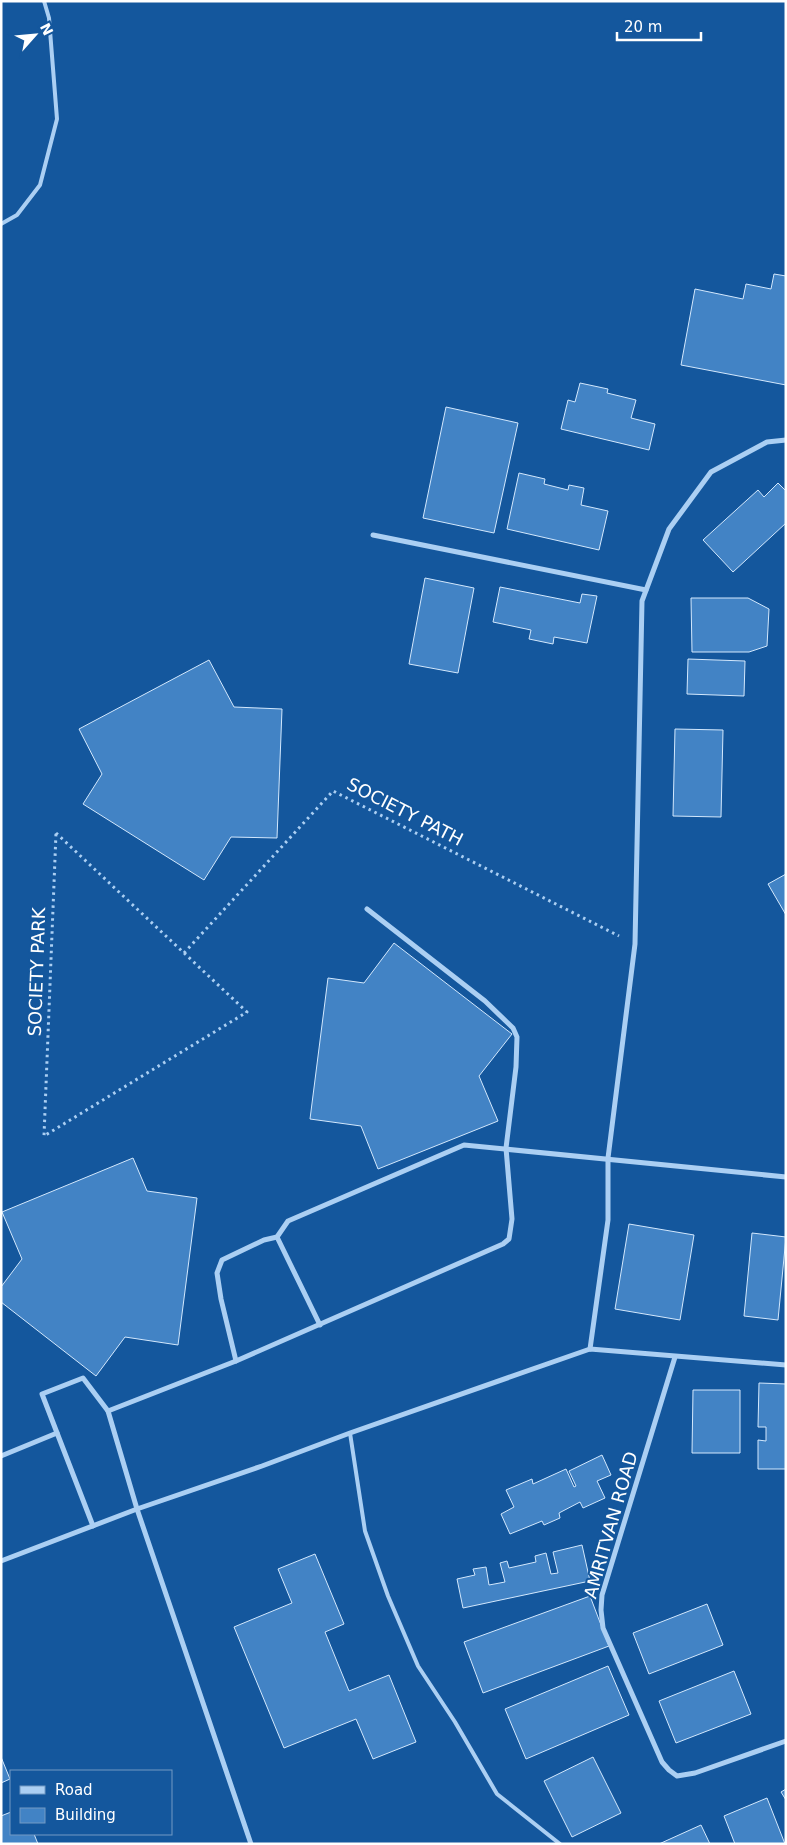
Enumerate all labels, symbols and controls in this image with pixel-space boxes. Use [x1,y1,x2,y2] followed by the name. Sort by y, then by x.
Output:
[10,10,60,60] north arrow
[617,10,701,42] scale bar
[624,18,662,36] text: 20 m
[37,20,56,38] text: N
[344,773,467,850] street label: SOCIETY PATH
[24,906,49,1037] street label: SOCIETY PARK
[579,1449,642,1601] street label: AMRITVAN ROAD
[10,1770,172,1835] legend
[55,1781,93,1799] text: Road
[55,1806,116,1824] text: Building

